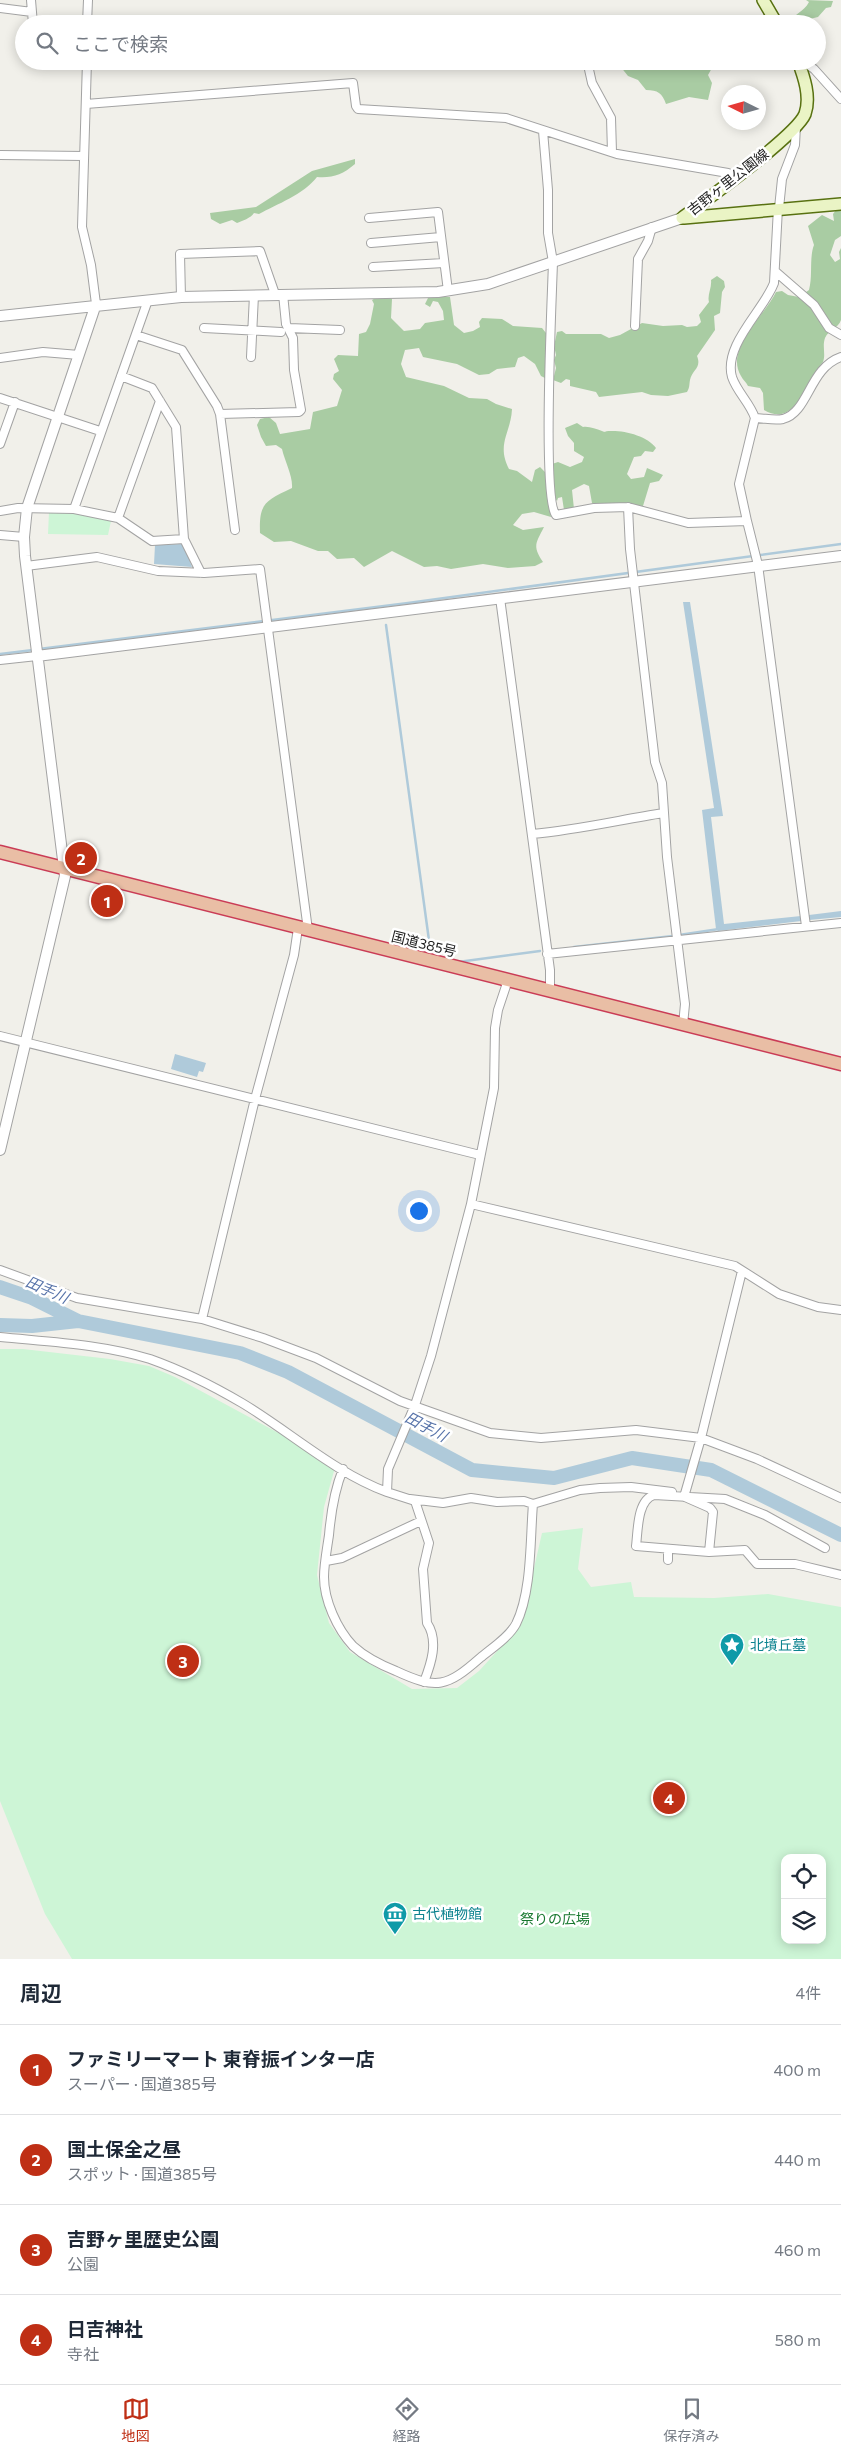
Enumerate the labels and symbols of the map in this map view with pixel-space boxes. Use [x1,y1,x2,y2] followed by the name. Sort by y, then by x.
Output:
[721,85,766,130] north arrow
[684,145,772,218] street label: 吉野ヶ里公園線
[65,839,97,877] pin: 2
[91,882,123,920] pin: 1
[390,927,458,960] street label: 国道385号
[406,1198,432,1224] your location
[23,1272,73,1307] water label: 田手川
[402,1408,452,1446] water label: 田手川
[719,1632,745,1666] place icon: 北墳丘墓
[750,1636,806,1653] place label: 北墳丘墓
[167,1642,199,1680] pin: 3
[653,1779,685,1817] pin: 4
[382,1901,408,1935] museum icon: 古代植物館
[412,1905,482,1922] place label: 古代植物館
[520,1910,590,1927] park label: 祭りの広場

